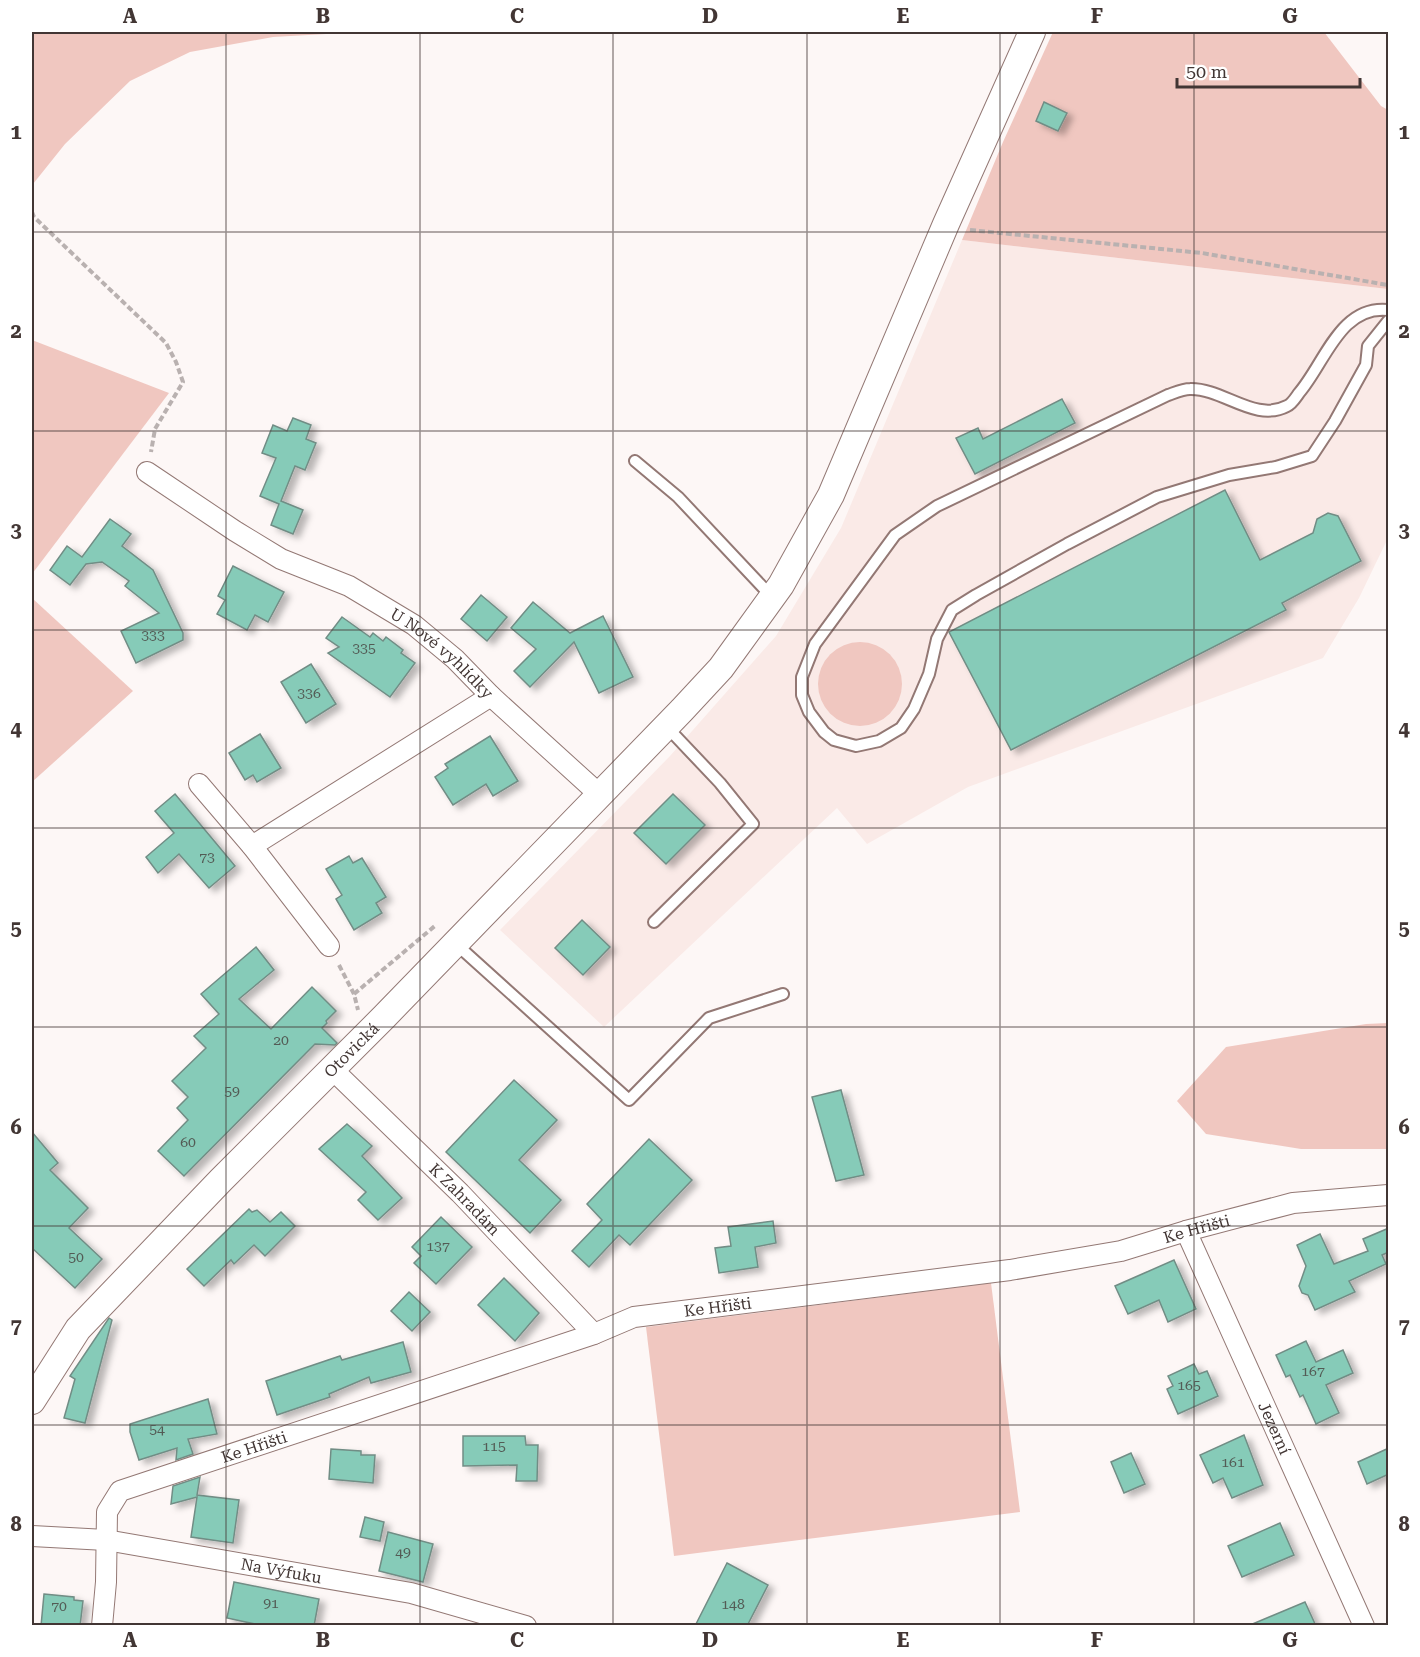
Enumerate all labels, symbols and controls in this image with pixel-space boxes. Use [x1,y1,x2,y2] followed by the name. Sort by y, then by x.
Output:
[123,4,138,28] text: A
[316,4,330,28] text: B
[510,4,524,28] text: C
[702,4,718,28] text: D
[897,4,910,28] text: E
[1091,4,1103,28] text: F
[1282,4,1298,28] text: G
[1177,51,1360,89] scale bar
[1186,61,1227,82] text: 50 m
[10,120,22,144] text: 1
[1398,120,1410,144] text: 1
[10,319,22,343] text: 2
[1398,319,1410,343] text: 2
[10,518,22,542] text: 3
[1398,518,1410,542] text: 3
[387,604,498,703] street label: U Nové vyhlídky
[141,627,165,643] house number: 333
[352,640,376,656] house number: 335
[297,685,321,701] house number: 336
[10,717,22,741] text: 4
[1398,717,1410,741] text: 4
[199,849,215,865] house number: 73
[10,916,22,940] text: 5
[1398,916,1410,940] text: 5
[320,1018,383,1081] street label: Otovická
[273,1032,289,1048] house number: 20
[224,1083,240,1099] house number: 59
[10,1115,22,1139] text: 6
[1398,1115,1410,1139] text: 6
[180,1134,196,1150] house number: 60
[425,1159,505,1239] street label: K Zahradám
[1161,1210,1232,1247] street label: Ke Hřišti
[426,1238,450,1254] house number: 137
[68,1249,84,1265] house number: 50
[683,1293,753,1320] street label: Ke Hřišti
[10,1314,22,1338] text: 7
[1398,1314,1410,1338] text: 7
[1301,1363,1325,1379] house number: 167
[1177,1377,1201,1393] house number: 165
[1255,1399,1295,1457] street label: Jezerní
[149,1421,165,1437] house number: 54
[219,1427,289,1466] street label: Ke Hřišti
[482,1438,506,1454] house number: 115
[1221,1454,1245,1470] house number: 161
[10,1512,22,1536] text: 8
[1398,1512,1410,1536] text: 8
[395,1544,411,1560] house number: 49
[239,1554,323,1587] street label: Na Výfuku
[263,1595,279,1611] house number: 91
[721,1596,745,1612] house number: 148
[51,1598,67,1614] house number: 70
[123,1628,138,1652] text: A
[316,1628,330,1652] text: B
[510,1628,524,1652] text: C
[702,1628,718,1652] text: D
[897,1628,910,1652] text: E
[1091,1628,1103,1652] text: F
[1282,1628,1298,1652] text: G

